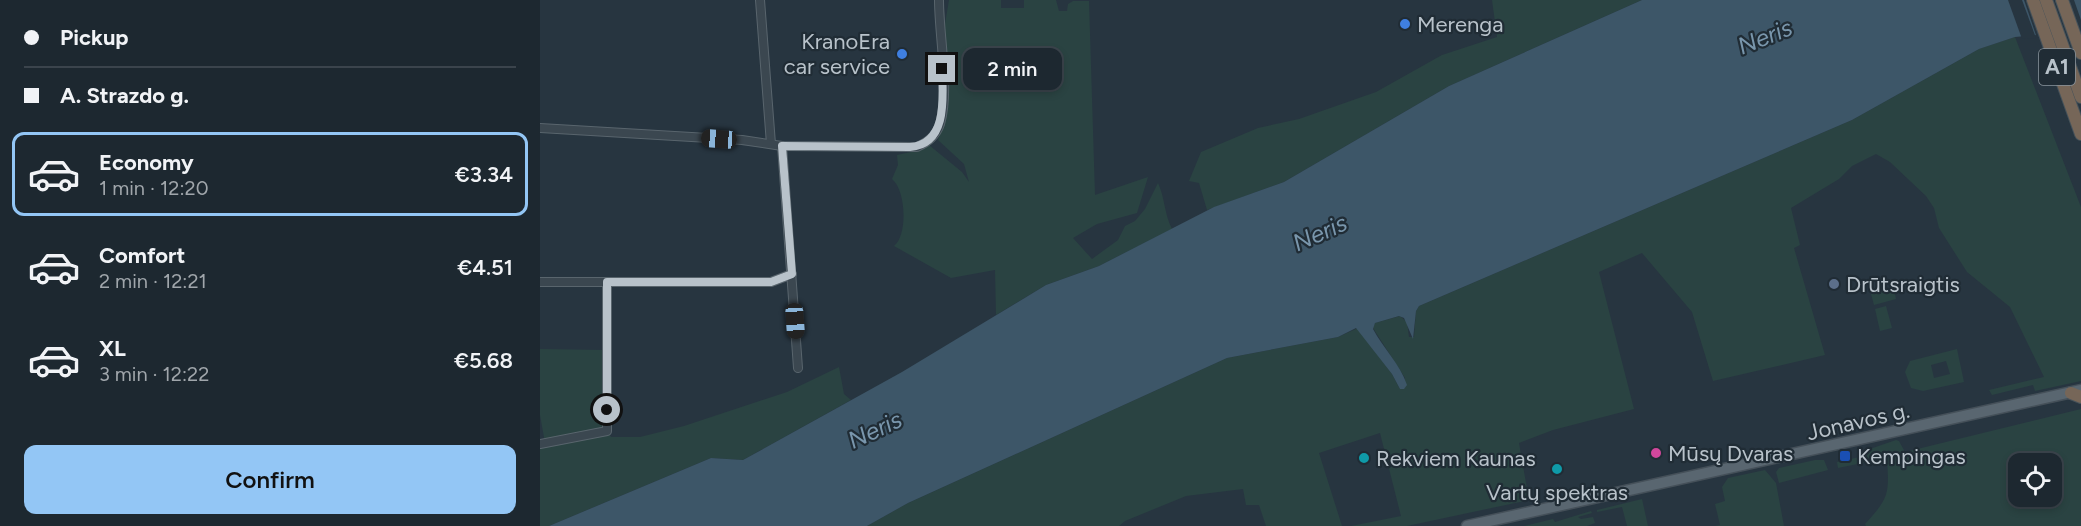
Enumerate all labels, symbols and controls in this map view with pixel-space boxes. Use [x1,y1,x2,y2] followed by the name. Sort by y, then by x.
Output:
[1417,11,1503,38] place label: Merenga
[1733,12,1797,61] water label: Neris
[1398,17,1412,31] marker: Merenga
[60,24,129,51] text: Pickup
[784,28,890,80] place label: KranoEra car service
[895,47,909,61] marker: KranoEra car service
[963,48,1062,90] callout: 2 min
[2039,49,2075,85] road number: A1
[928,55,955,82] route end
[988,57,1037,81] text: 2 min
[60,82,189,109] text: A. Strazdo g.
[700,129,738,149] car
[27,147,81,201] icon: car
[99,149,194,176] text: Economy
[455,161,513,188] text: €3.34
[99,176,208,200] text: 1 min · 12:20
[1288,208,1352,257] water label: Neris
[27,240,81,294] icon: car
[99,242,185,269] text: Comfort
[457,254,513,281] text: €4.51
[99,269,207,293] text: 2 min · 12:21
[1846,271,1960,298] place label: Drūtsraigtis
[1827,277,1841,291] marker: Drūtsraigtis
[785,302,805,340] car
[27,333,81,387] icon: car
[99,335,126,362] text: XL
[454,347,513,374] text: €5.68
[99,362,209,386] text: 3 min · 12:22
[593,396,620,423] route start
[1804,397,1912,446] street label: Jonavos g.
[843,404,907,455] water label: Neris
[1668,440,1793,467] place label: Mūsų Dvaras
[1857,443,1966,470] place label: Kempingas
[24,445,516,514] button: Confirm
[1376,445,1536,472] place label: Rekviem Kaunas
[1649,446,1663,460] marker: Mūsų Dvaras
[1838,449,1852,463] marker: Kempingas
[1357,451,1371,465] marker: Rekviem Kaunas
[2008,453,2062,507] map controls
[2008,453,2062,507] button: locate
[1550,462,1564,476] marker: Vartų spektras
[1486,479,1628,506] place label: Vartų spektras

